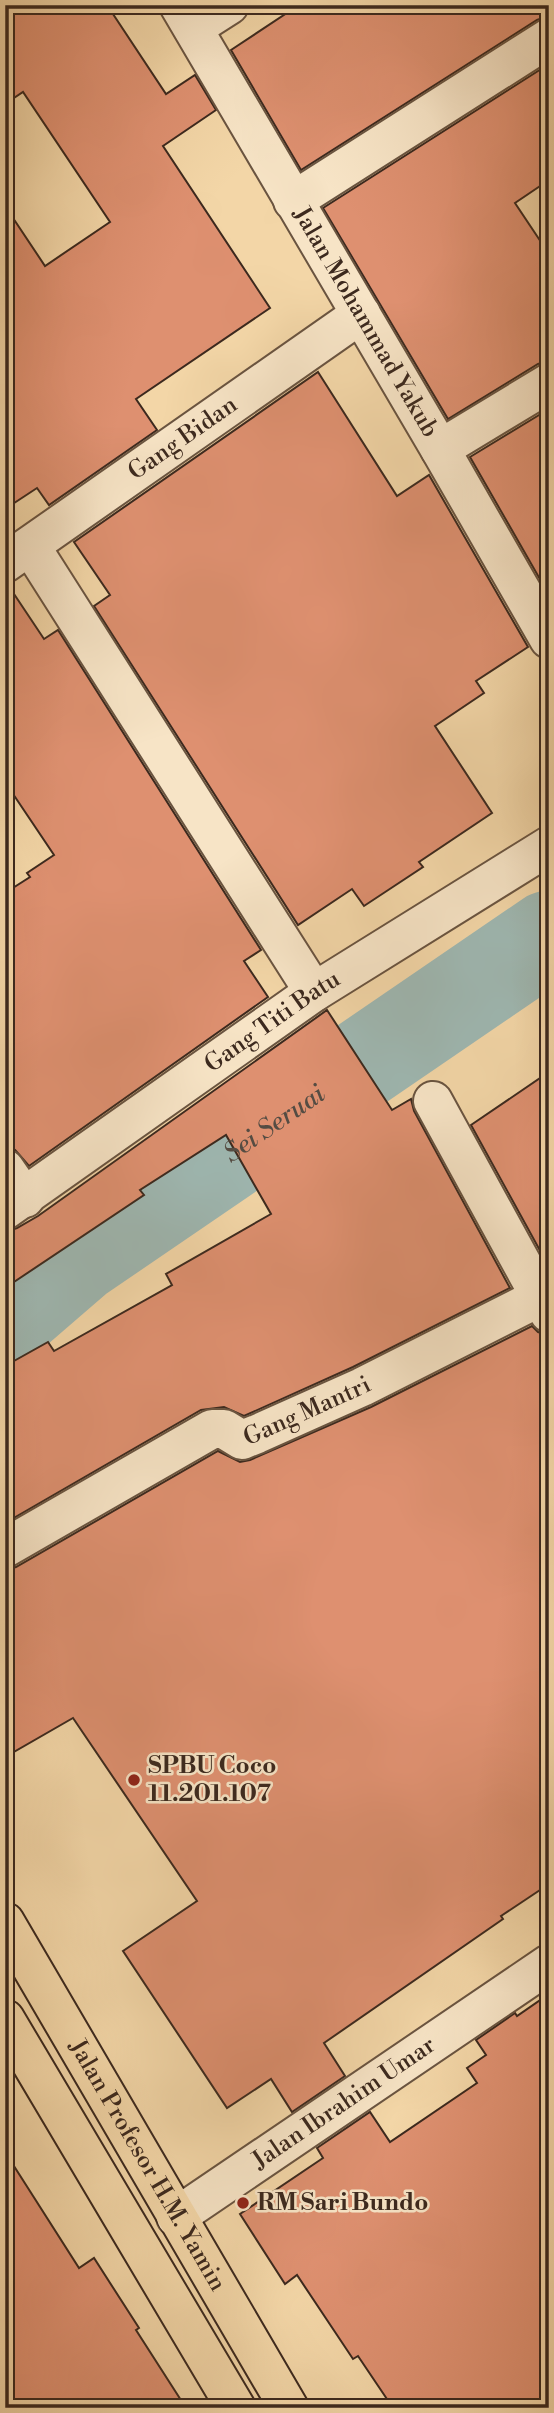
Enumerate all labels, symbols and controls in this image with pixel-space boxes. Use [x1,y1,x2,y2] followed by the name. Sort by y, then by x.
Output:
[286,201,445,443] street label: Jalan Mohammad Yakub
[122,390,243,487] street label: Gang Bidan
[199,964,346,1079] street label: Gang Titi Batu
[217,1077,332,1170] water label: Sei Seruai
[239,1370,376,1453] street label: Gang Mantri
[148,1751,276,1809] place label: SPBU Coco 11.201.107
[126,1772,142,1788] marker: SPBU Coco 11.201.107
[246,2030,441,2176] street label: Jalan Ibrahim Umar
[62,2033,232,2297] street label: Jalan Profesor H.M. Yamin
[257,2188,428,2218] place label: RM Sari Bundo
[235,2195,251,2211] marker: RM Sari Bundo

